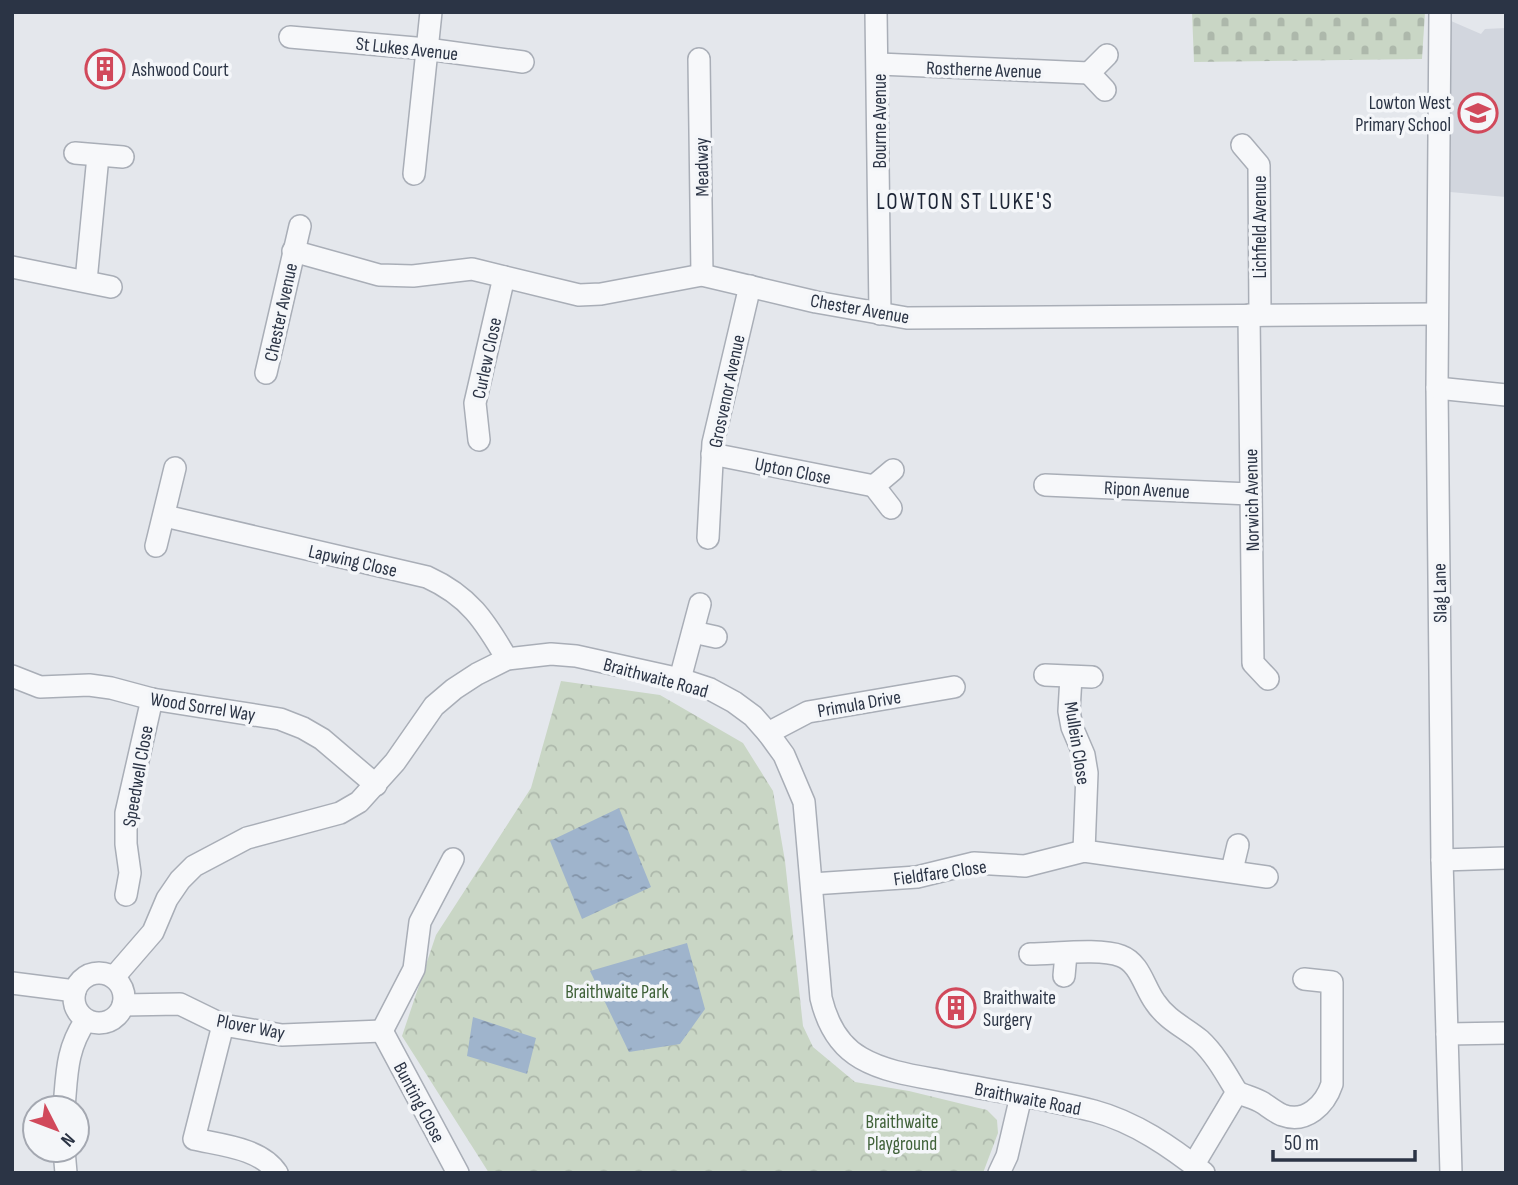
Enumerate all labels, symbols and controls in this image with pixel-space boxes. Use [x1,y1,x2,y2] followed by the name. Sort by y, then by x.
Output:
[355,33,459,66] street label: St Lukes Avenue
[84,48,126,90] building icon: Ashwood Court
[926,57,1042,84] street label: Rostherne Avenue
[131,59,229,82] place label: Ashwood Court
[869,74,892,168] street label: Bourne Avenue
[1355,92,1451,137] place label: Lowton West Primary School
[1457,92,1499,134] school or university icon: Lowton West Primary School
[690,137,715,197] street label: Meadway
[1249,175,1272,279] street label: Lichfield Avenue
[876,188,1054,216] district label: LOWTON ST LUKE'S
[260,261,303,364] street label: Chester Avenue
[808,289,911,329] street label: Chester Avenue
[468,316,507,401] street label: Curlew Close
[704,333,751,450] street label: Grosvenor Avenue
[1240,448,1265,552] street label: Norwich Avenue
[753,453,833,490] street label: Upton Close
[1104,477,1190,504] street label: Ripon Avenue
[306,540,399,583] street label: Lapwing Close
[1428,563,1453,623] street label: Slag Lane
[601,653,711,703] street label: Braithwaite Road
[816,686,903,723] street label: Primula Drive
[149,688,258,727] street label: Wood Sorrel Way
[1059,700,1094,786] street label: Mullein Close
[118,724,159,829] street label: Speedwell Close
[892,856,988,891] street label: Fieldfare Close
[565,981,670,1004] park label: Braithwaite Park
[935,987,977,1029] building icon: Braithwaite Surgery
[983,987,1056,1032] place label: Braithwaite Surgery
[215,1010,287,1045] street label: Plover Way
[388,1059,449,1147] street label: Bunting Close
[973,1078,1083,1121] street label: Braithwaite Road
[21,1094,91,1164] north arrow
[866,1111,938,1156] park label: Braithwaite Playground
[1273,1118,1415,1162] scale bar
[56,1128,79,1151] text: N
[1284,1131,1319,1156] text: 50 m

